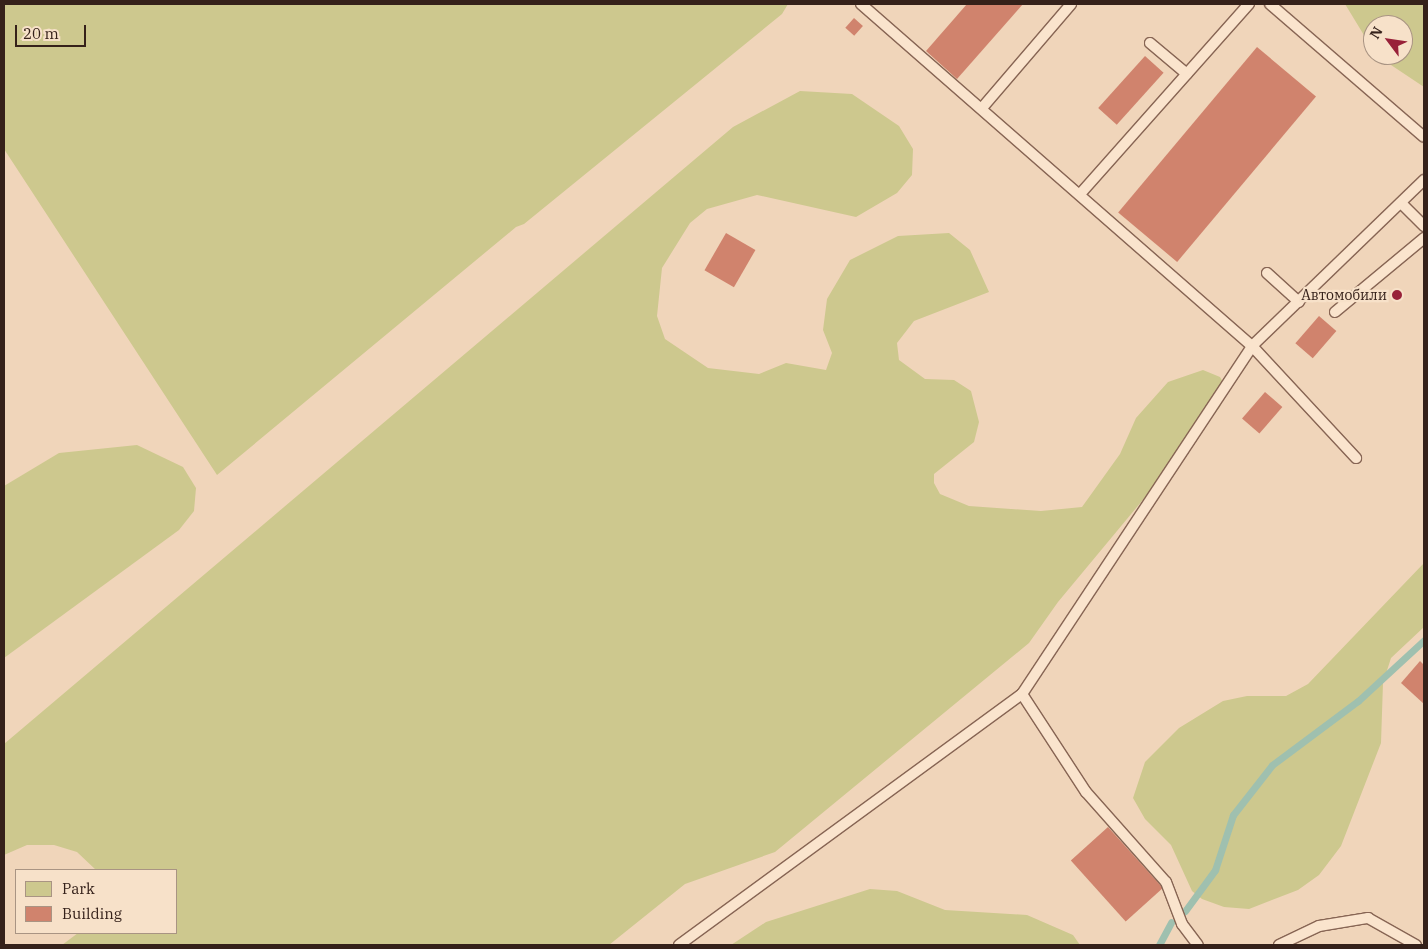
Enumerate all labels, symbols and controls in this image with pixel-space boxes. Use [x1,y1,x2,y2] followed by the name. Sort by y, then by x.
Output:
[18,15,89,47] scale bar
[1363,15,1413,65] north arrow
[1365,23,1387,42] text: N
[23,24,59,43] text: 20 m
[1301,287,1387,303] place label: Автомобили
[1391,289,1403,301] marker: Автомобили
[15,869,178,934] legend
[62,879,95,898] text: Park
[62,904,122,923] text: Building

